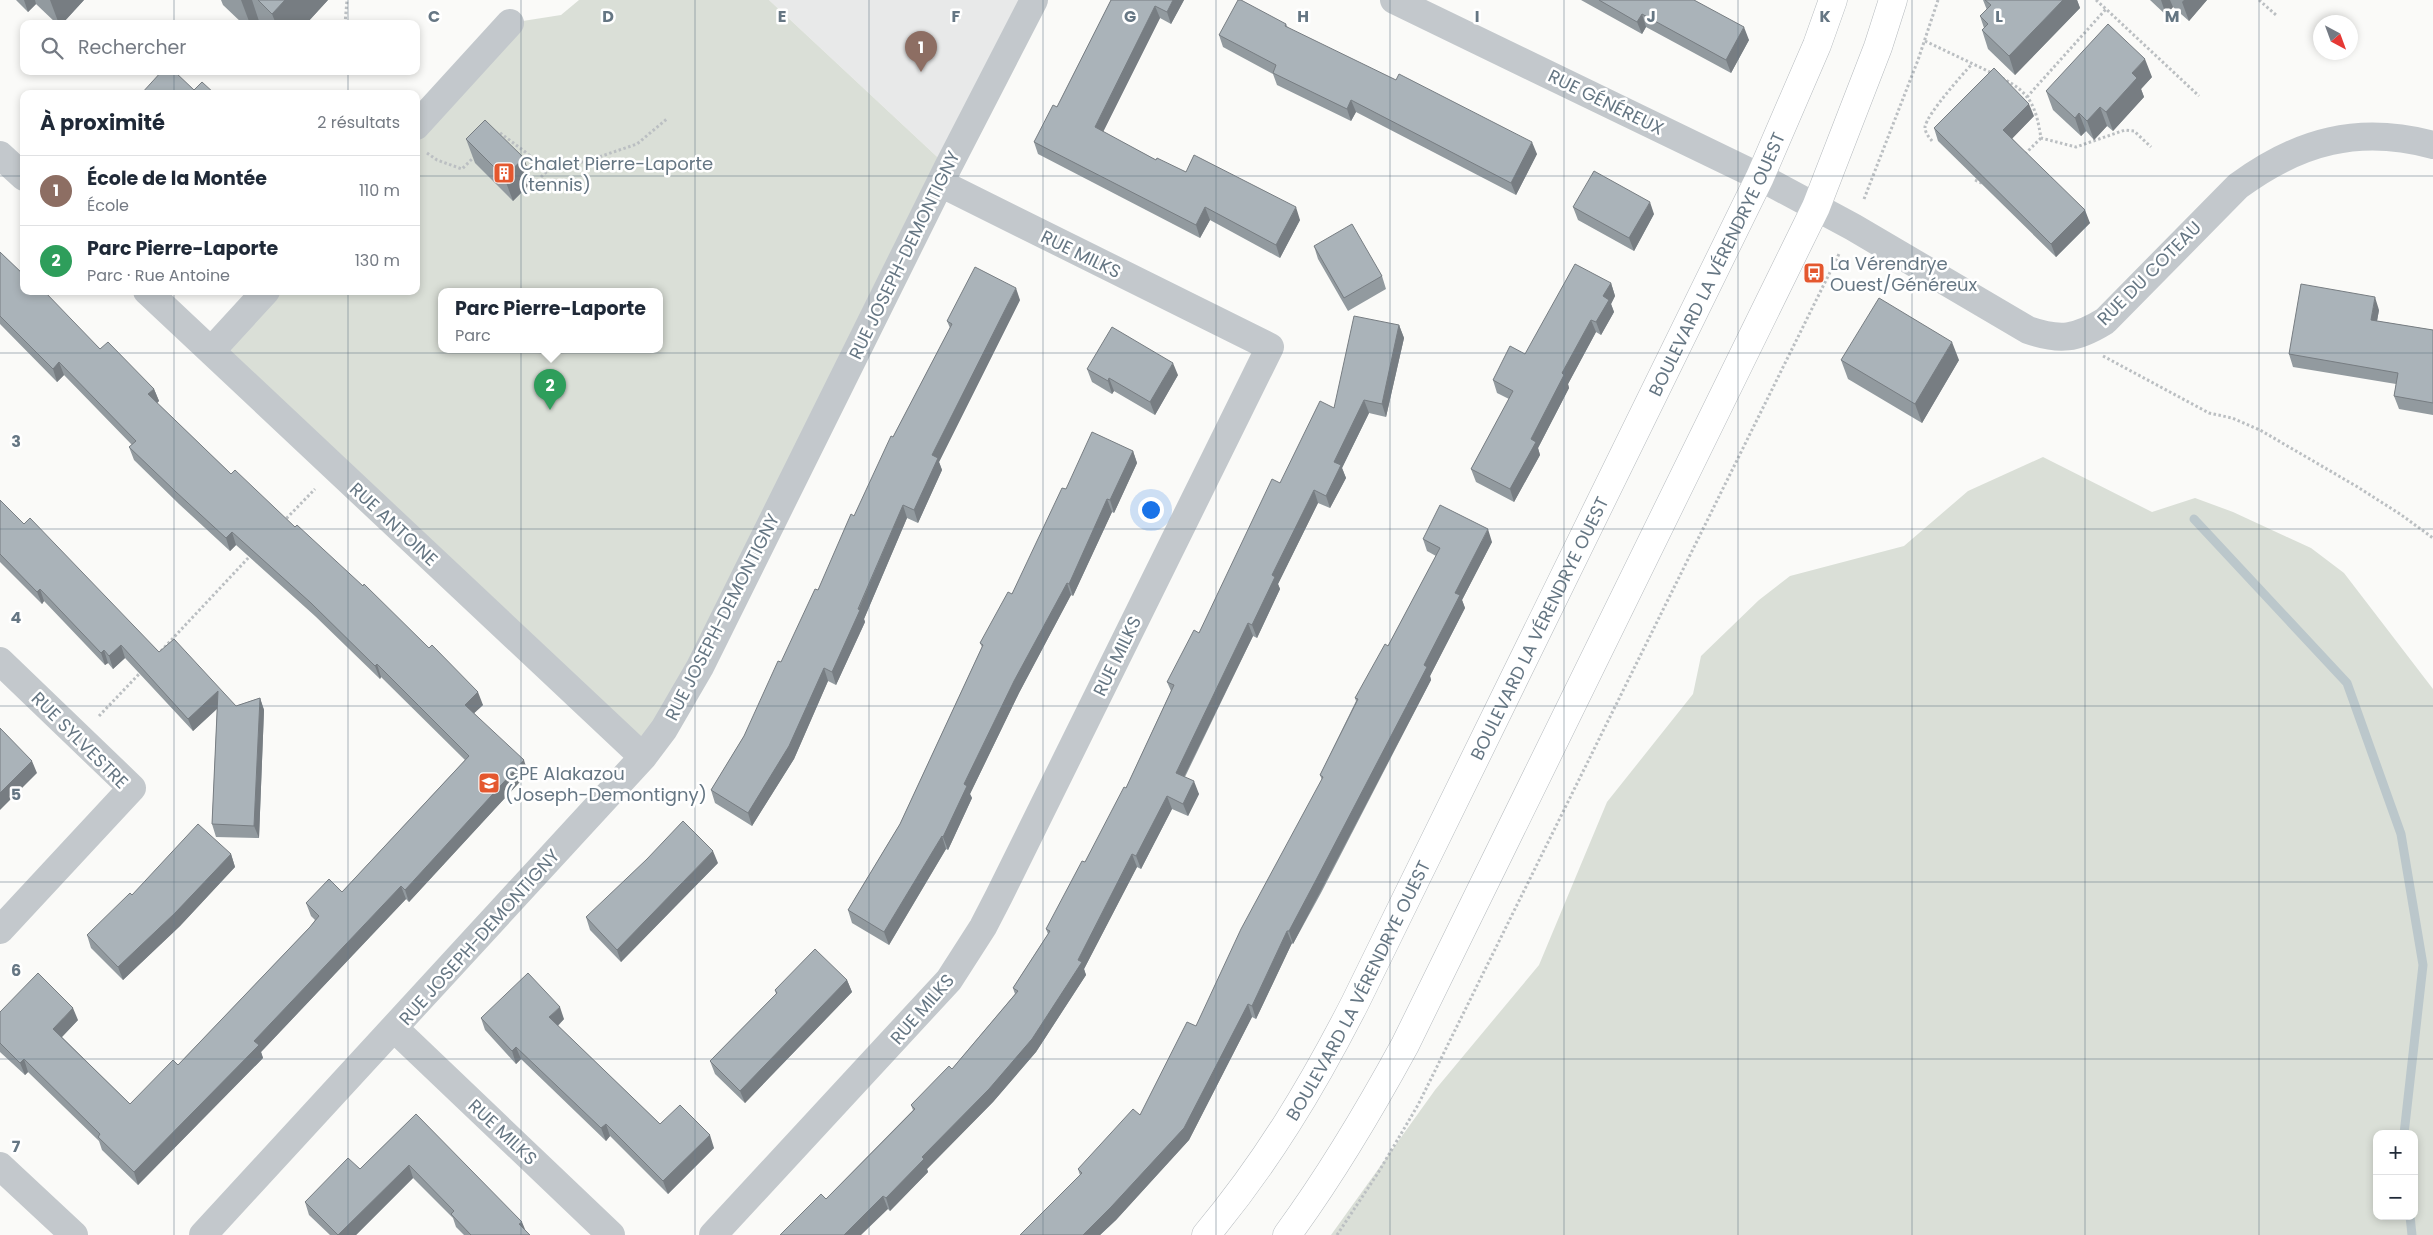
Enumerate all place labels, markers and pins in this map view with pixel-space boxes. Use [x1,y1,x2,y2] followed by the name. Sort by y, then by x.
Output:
[905,31,937,72] pin: 1
[520,151,713,197] place label: Chalet Pierre-Laporte (tennis)
[492,161,516,185] building icon: Chalet Pierre-Laporte (tennis)
[1830,251,1978,297] place label: La Vérendrye Ouest/Généreux
[1802,261,1826,285] bus stop icon: La Vérendrye Ouest/Généreux
[534,369,566,410] pin: 2
[505,761,707,807] place label: CPE Alakazou (Joseph-Demontigny)
[477,771,501,795] school or university icon: CPE Alakazou (Joseph-Demontigny)

